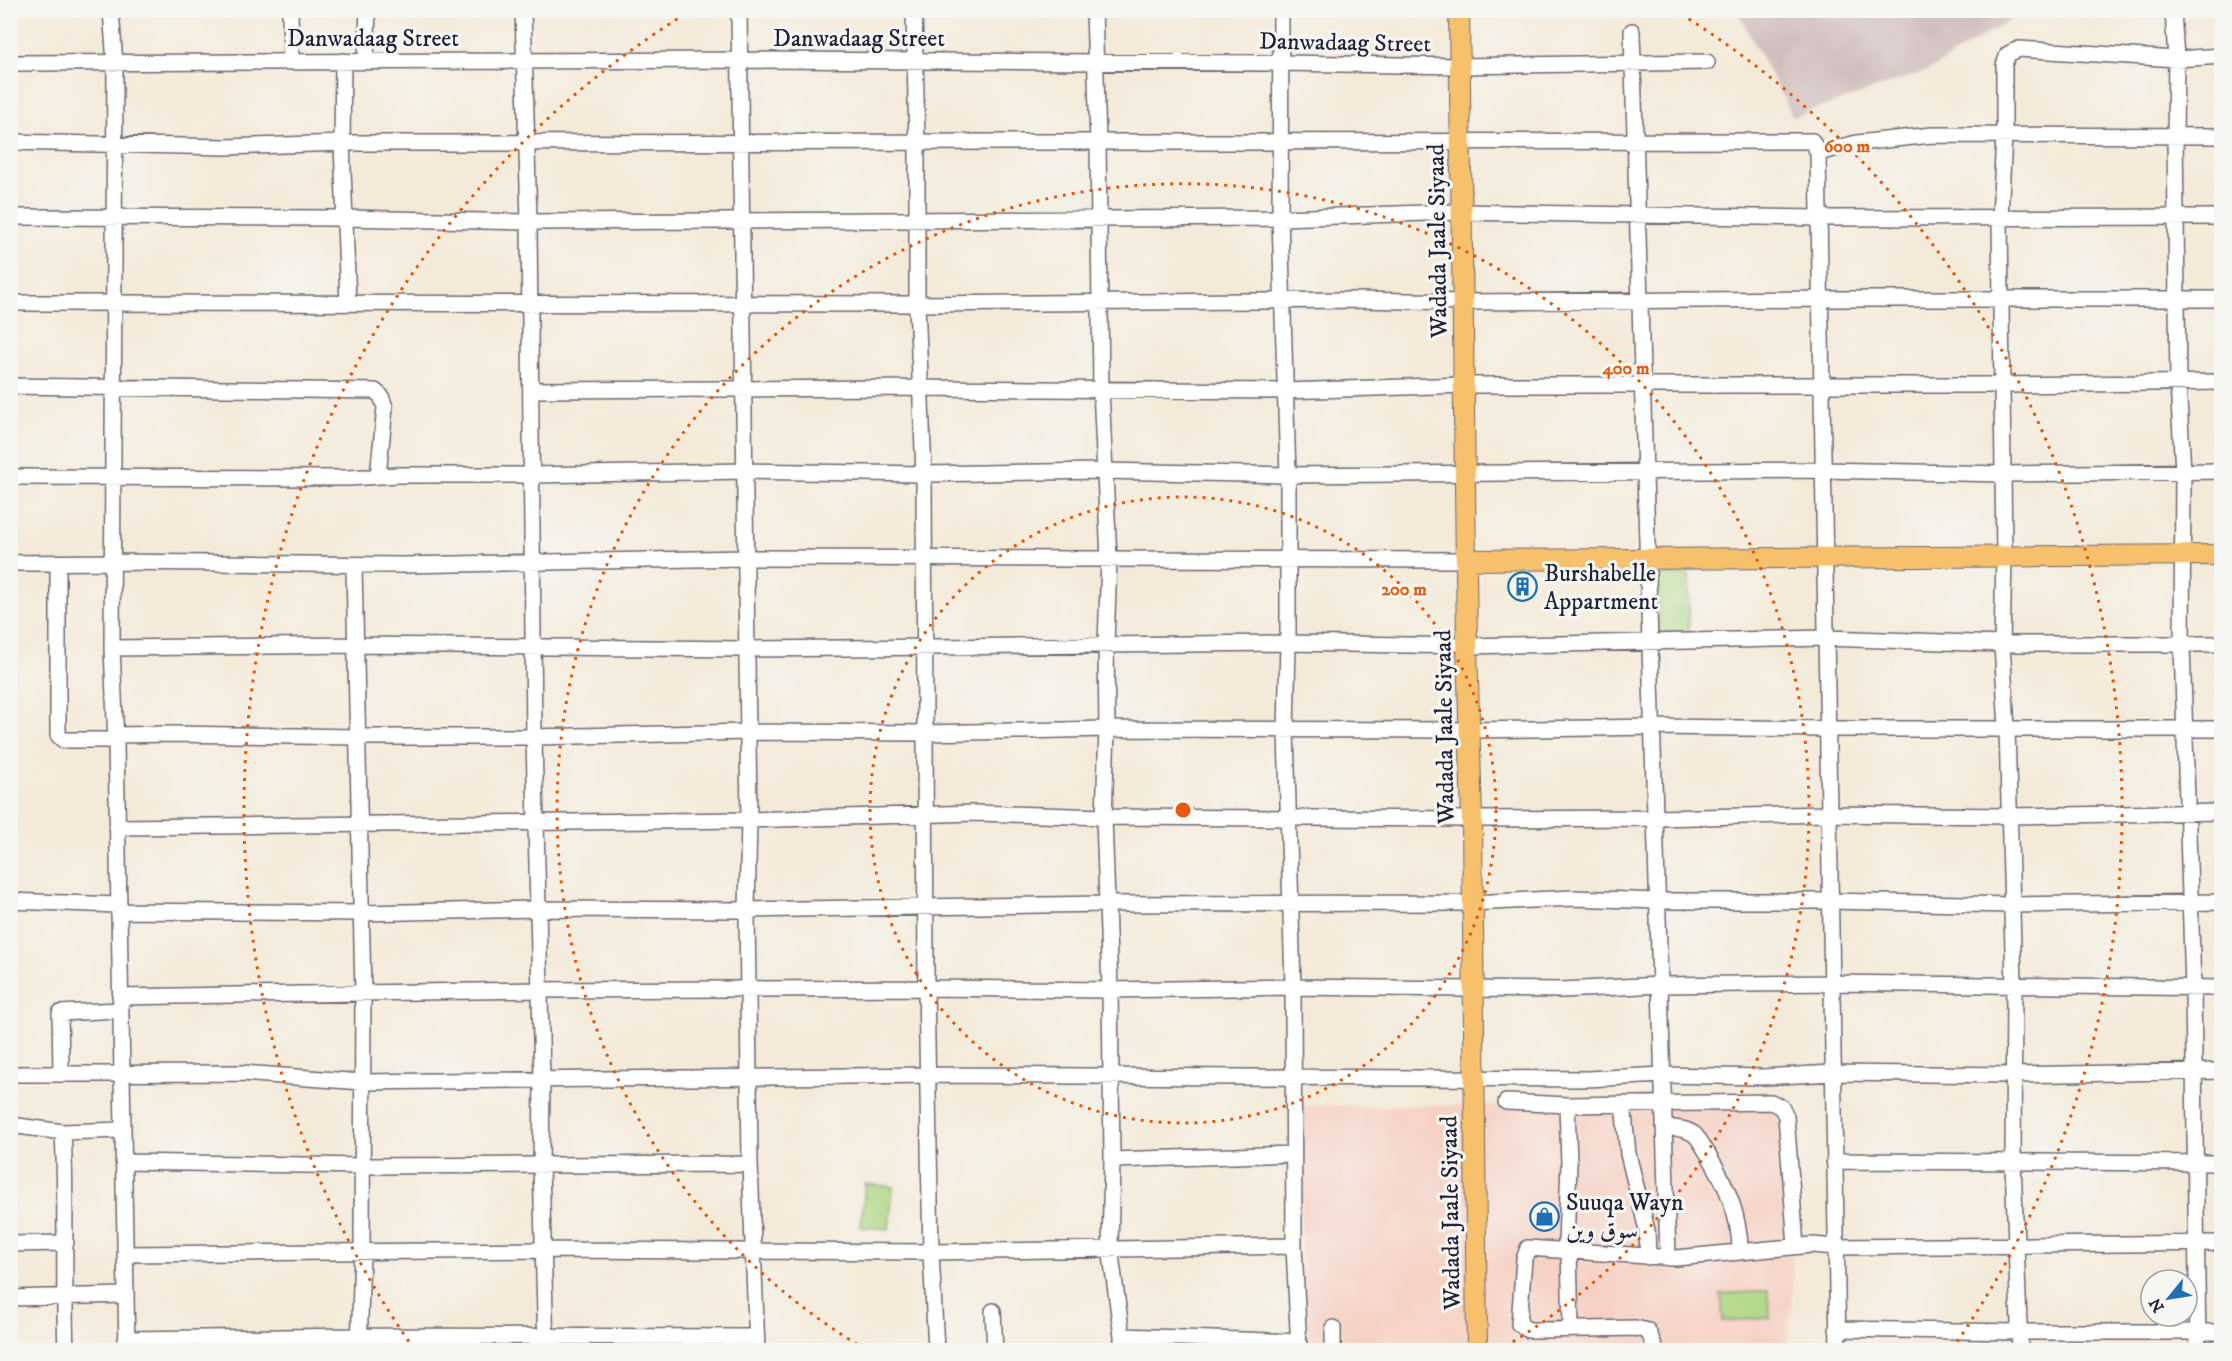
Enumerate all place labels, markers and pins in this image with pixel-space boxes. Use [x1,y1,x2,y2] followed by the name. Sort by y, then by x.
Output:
[1544,559,1658,617] place label: Burshabelle Appartment
[1507,571,1539,603] building icon: Burshabelle Appartment
[1173,800,1193,820] centre of rings
[1566,1188,1684,1246] place label: Suuqa Wayn سوق وين
[1529,1200,1561,1232] shop icon: Suuqa Wayn سوق وين

